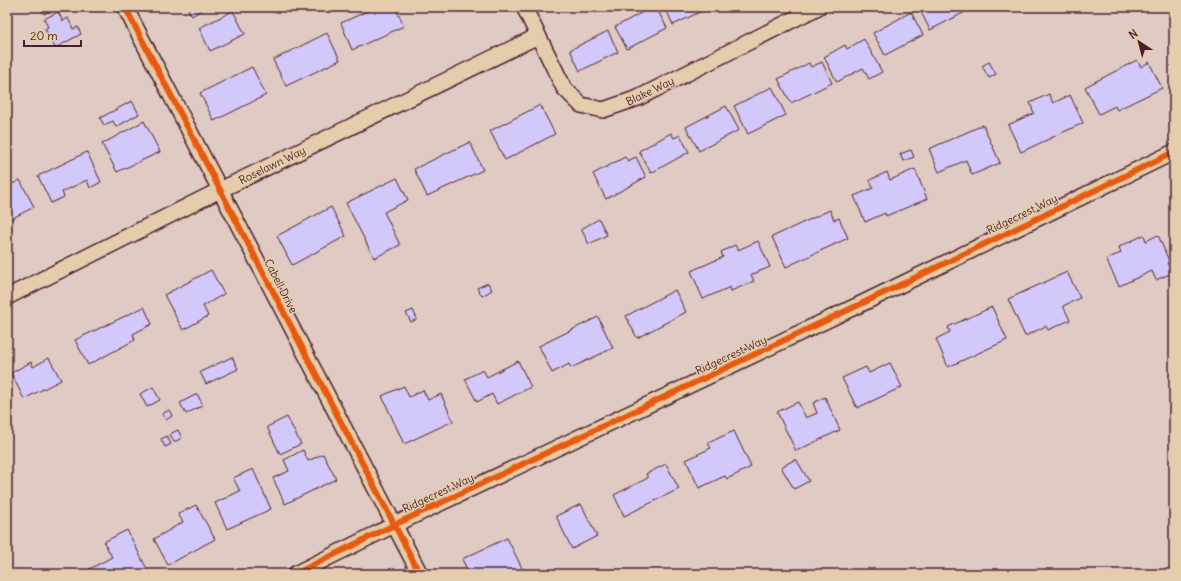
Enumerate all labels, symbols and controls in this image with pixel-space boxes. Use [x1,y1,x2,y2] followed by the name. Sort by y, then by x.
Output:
[24,22,81,48] scale bar
[1119,22,1159,62] north arrow
[1126,26,1140,42] text: N
[30,28,58,43] text: 20 m
[623,73,677,109] street label: Blake Way
[236,143,308,187] street label: Roselawn Way
[984,191,1060,237] street label: Ridgecrest Way
[261,257,301,316] street label: Cabell Drive
[693,332,769,378] street label: Ridgecrest Way
[400,470,476,516] street label: Ridgecrest Way

